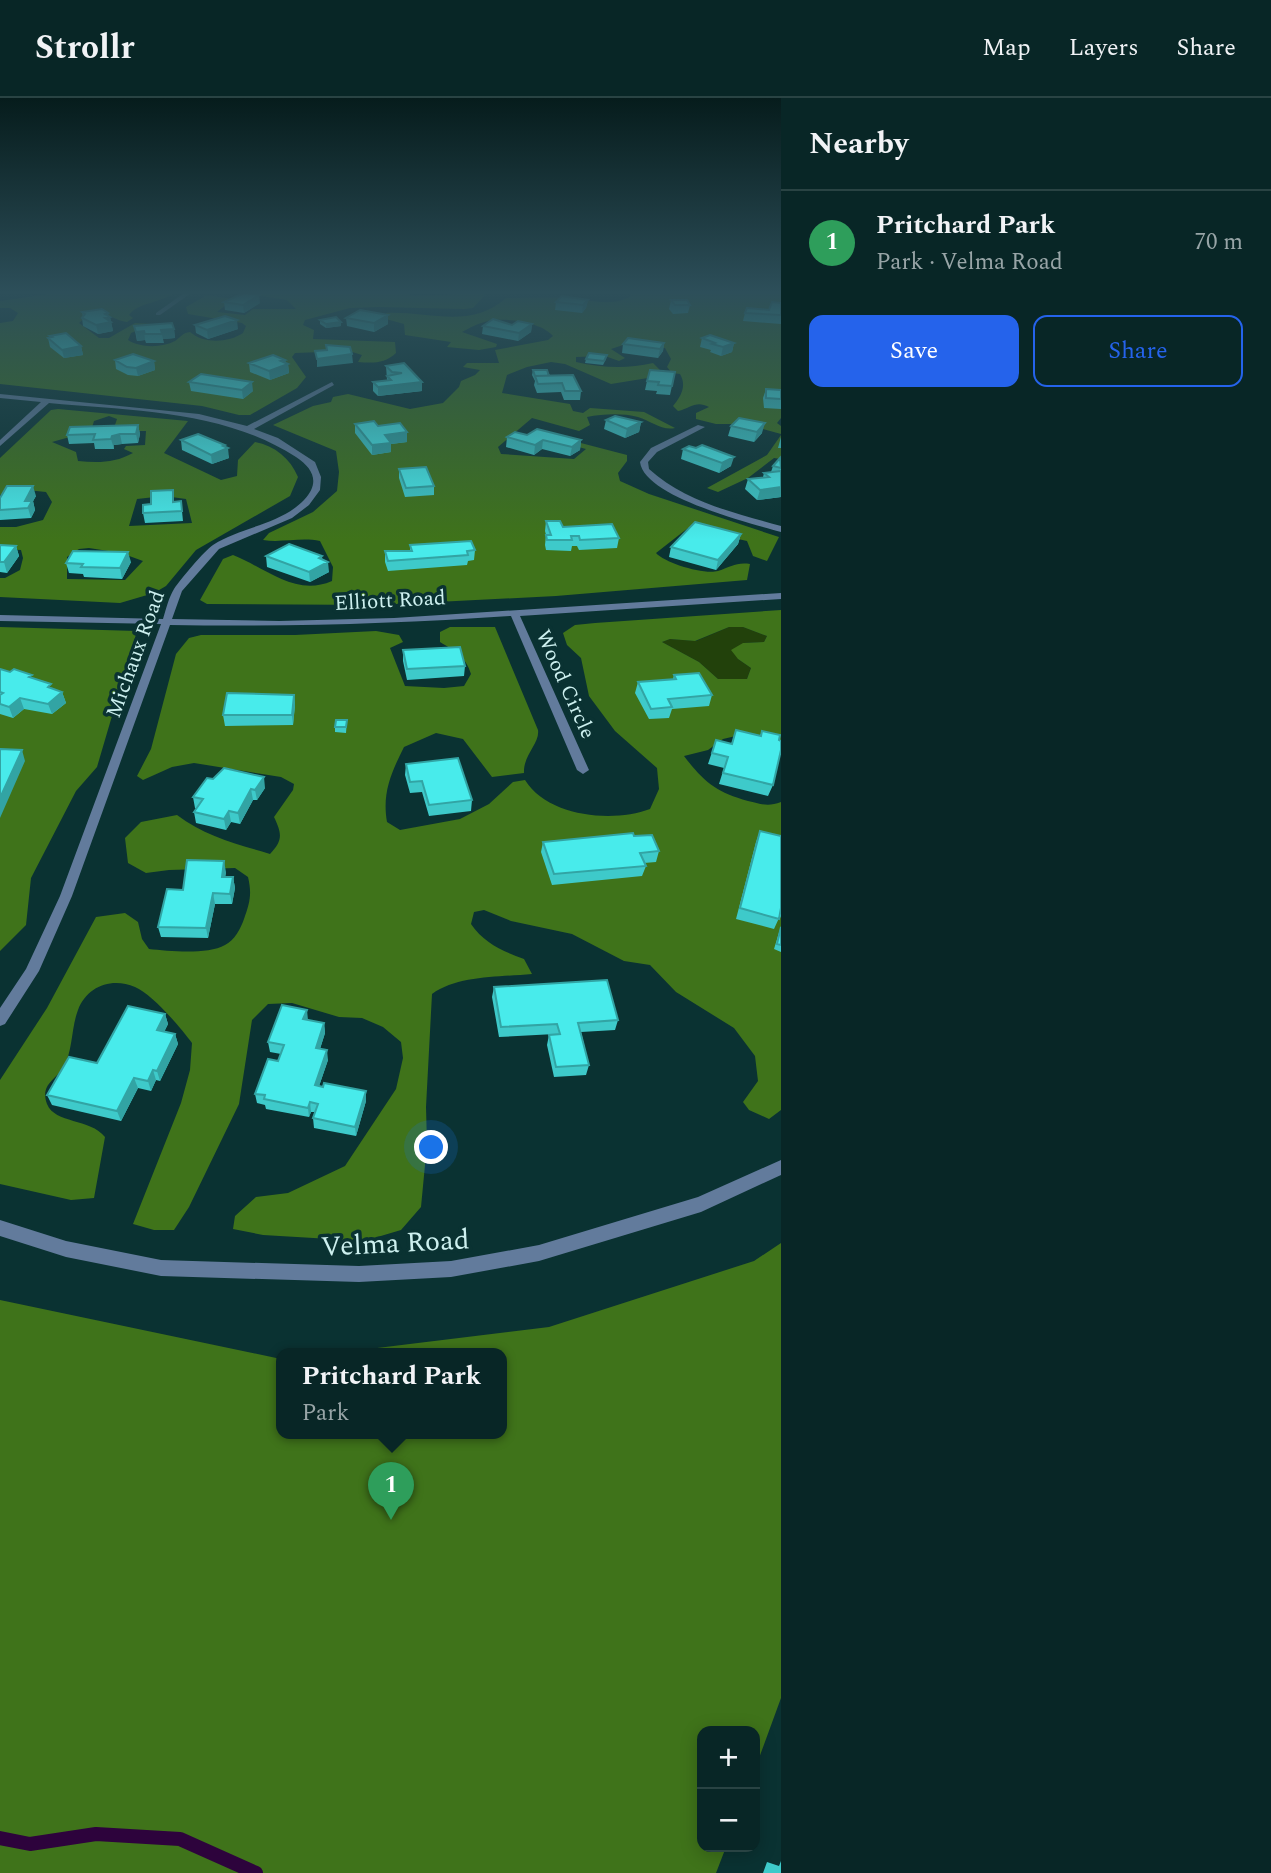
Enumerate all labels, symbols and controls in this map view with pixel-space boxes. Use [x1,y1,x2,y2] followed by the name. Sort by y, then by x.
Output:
[35,23,135,73] text: Strollr
[982,30,1031,66] text: Map
[1069,30,1139,66] text: Layers
[1177,30,1236,66] text: Share
[809,121,908,167] text: Nearby
[876,205,1055,245] text: Pritchard Park
[826,225,838,260] text: 1
[1194,225,1243,260] text: 70 m
[876,245,1063,280] text: Park · Velma Road
[809,315,1019,387] button: Save
[1033,315,1243,387] button: Share
[334,582,447,620] street label: Elliott Road
[98,586,174,723] street label: Michaux Road
[527,625,603,744] street label: Wood Circle
[414,1130,448,1164] your location
[320,1218,471,1269] street label: Velma Road
[276,1348,507,1439] popup
[302,1356,481,1396] text: Pritchard Park
[302,1396,349,1431] text: Park
[368,1462,414,1520] pin: 1
[697,1726,760,1852] map controls
[697,1726,760,1789] button: +
[697,1789,760,1852] button: −

